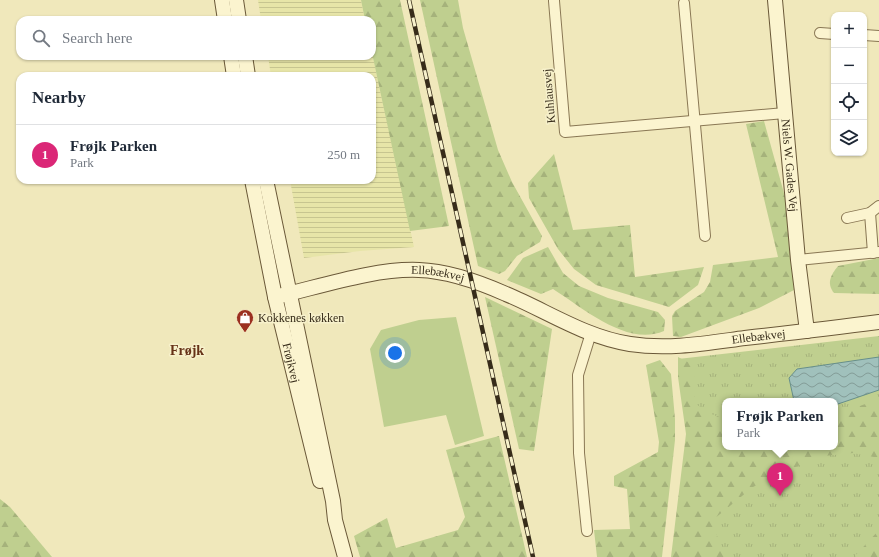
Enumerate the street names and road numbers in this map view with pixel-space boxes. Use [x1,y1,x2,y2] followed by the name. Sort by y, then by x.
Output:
[540,68,558,124] street label: Kuhlausvej
[779,118,801,212] street label: Niels W. Gades Vej
[411,263,466,285] street label: Ellebækvej
[731,327,786,347] street label: Ellebækvej
[279,341,303,384] street label: Frøjkvej

